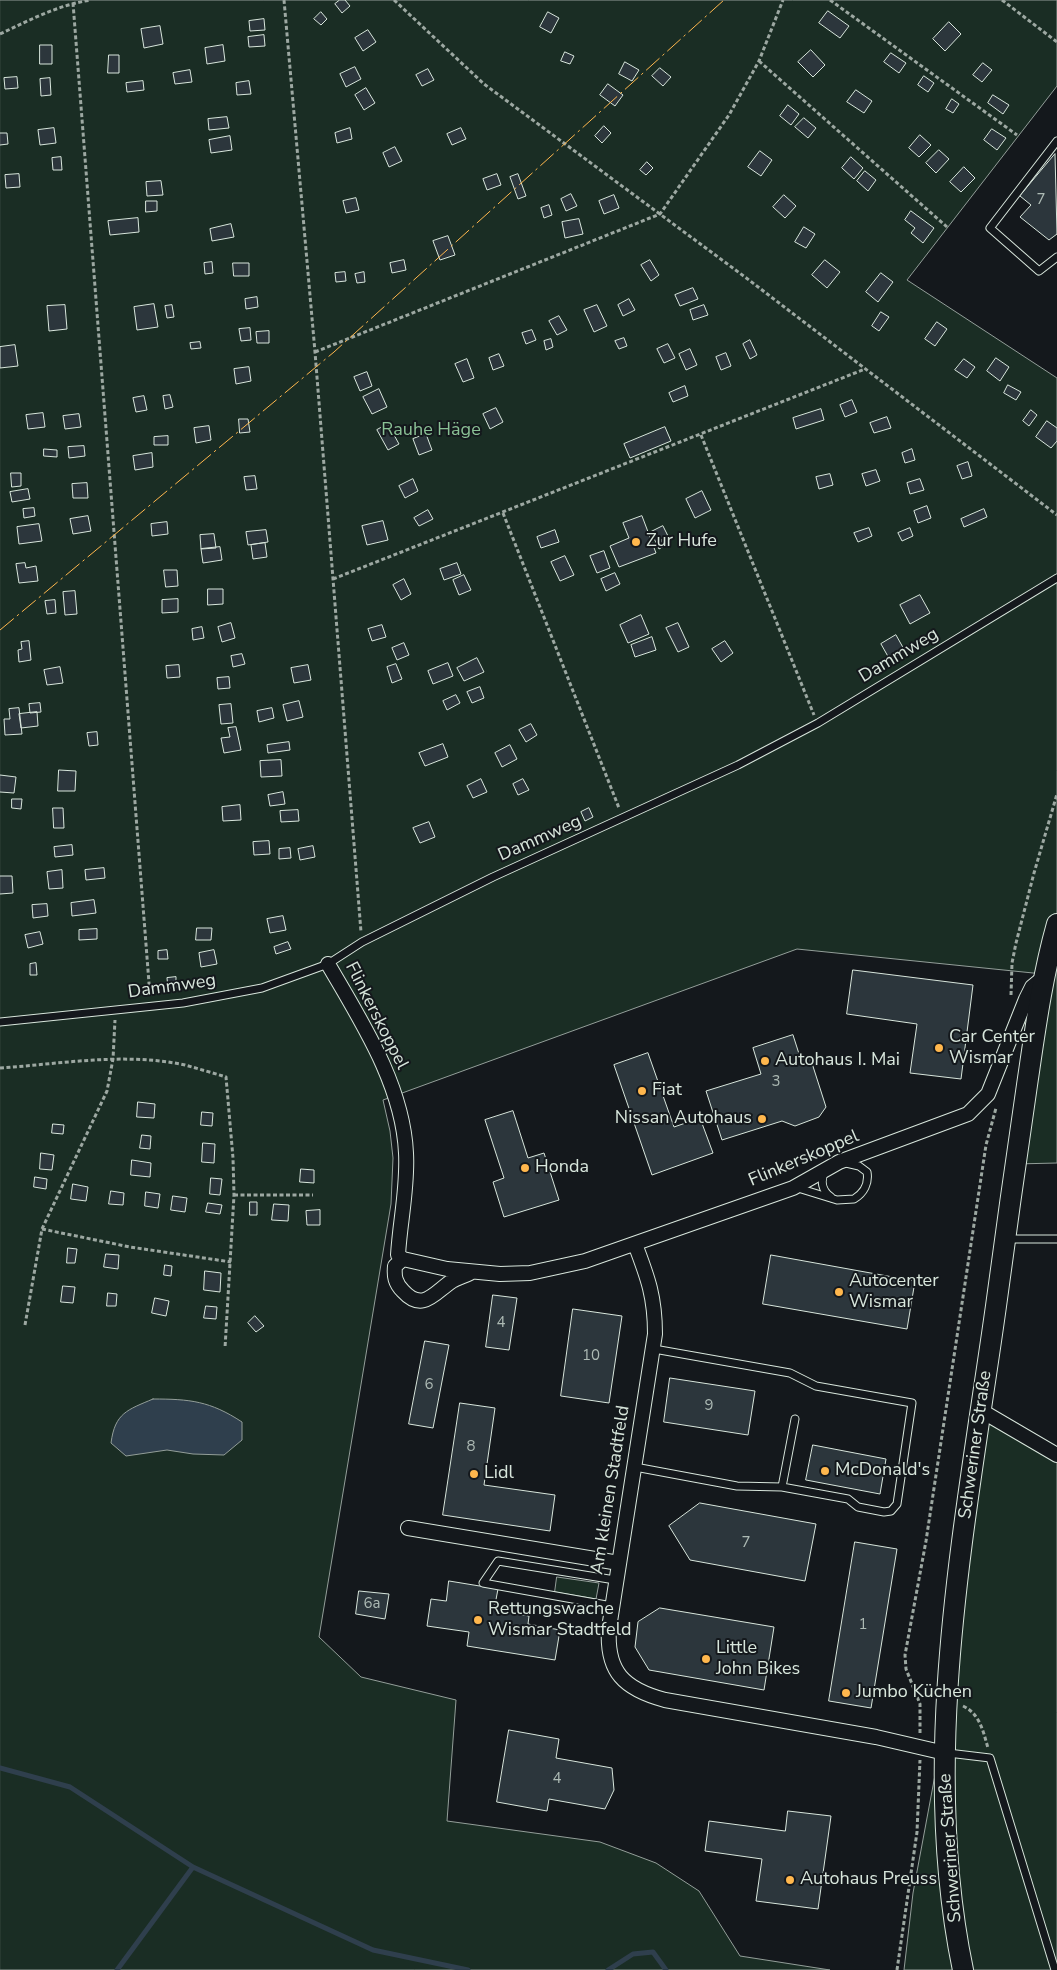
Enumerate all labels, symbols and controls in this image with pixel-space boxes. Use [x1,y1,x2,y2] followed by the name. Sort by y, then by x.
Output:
[1037,191,1045,209] house number: 7
[381,420,481,442] park label: Rauhe Häge
[646,531,717,553] place label: Zur Hufe
[630,536,642,548] marker: Zur Hufe
[855,624,943,688] street label: Dammweg
[495,811,585,867] street label: Dammweg
[340,959,412,1073] street label: Flinkerskoppel
[127,970,217,1004] street label: Dammweg
[949,1027,1035,1070] place label: Car Center Wismar
[933,1042,945,1054] marker: Car Center Wismar
[775,1050,900,1072] place label: Autohaus I. Mai
[759,1055,771,1067] marker: Autohaus I. Mai
[772,1073,780,1091] house number: 3
[652,1080,682,1102] place label: Fiat
[636,1085,648,1097] marker: Fiat
[615,1108,752,1130] place label: Nissan Autohaus
[756,1113,768,1125] marker: Nissan Autohaus
[746,1126,862,1192] street label: Flinkerskoppel
[535,1157,589,1179] place label: Honda
[519,1162,531,1174] marker: Honda
[849,1271,939,1314] place label: Autocenter Wismar
[833,1286,845,1298] marker: Autocenter Wismar
[497,1314,505,1332] house number: 4
[582,1347,600,1365] house number: 10
[955,1369,997,1521] street label: Schweriner Straße
[425,1376,433,1394] house number: 6
[705,1397,713,1415] house number: 9
[587,1404,635,1576] street label: Am kleinen Stadtfeld
[467,1438,475,1456] house number: 8
[835,1460,930,1482] place label: McDonald's
[484,1463,514,1485] place label: Lidl
[819,1465,831,1477] marker: McDonald's
[468,1468,480,1480] marker: Lidl
[742,1534,750,1552] house number: 7
[364,1595,380,1613] house number: 6a
[488,1599,631,1642] place label: Rettungswache Wismar Stadtfeld
[472,1614,484,1626] marker: Rettungswache Wismar Stadtfeld
[859,1616,867,1634] house number: 1
[716,1638,800,1680] place label: Little John Bikes
[700,1653,712,1665] marker: Little John Bikes
[856,1682,972,1704] place label: Jumbo Küchen
[840,1687,852,1699] marker: Jumbo Küchen
[553,1770,561,1788] house number: 4
[935,1773,967,1923] street label: Schweriner Straße
[800,1869,937,1891] place label: Autohaus Preuss
[784,1874,796,1886] marker: Autohaus Preuss

